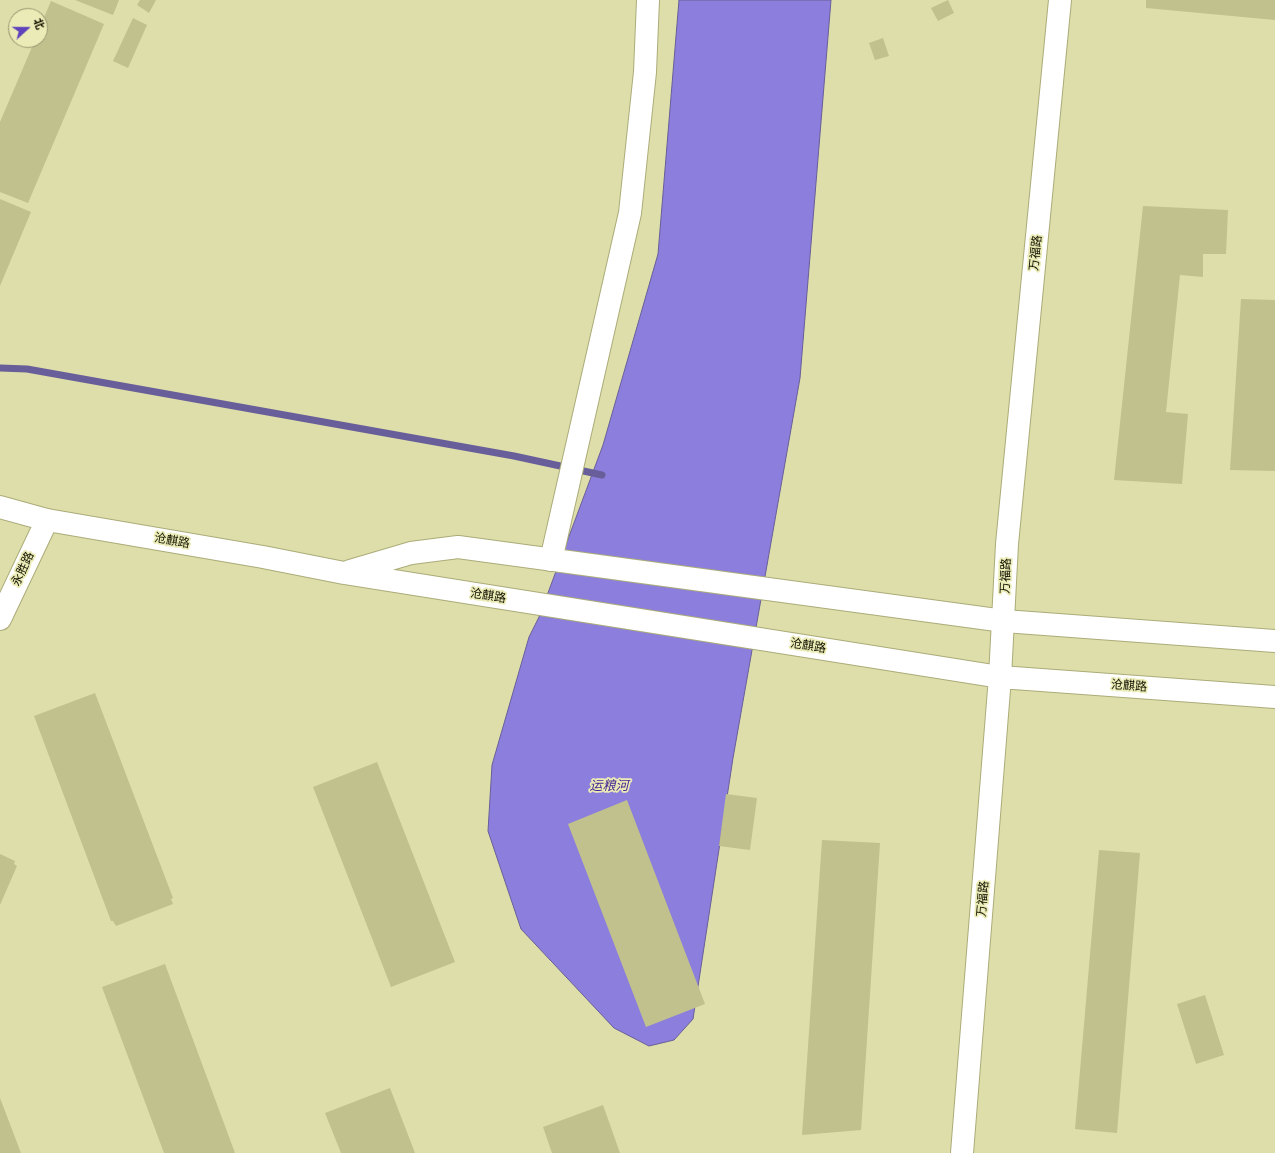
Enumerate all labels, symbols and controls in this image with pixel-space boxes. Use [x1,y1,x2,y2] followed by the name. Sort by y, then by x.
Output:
[8,8,48,48] north arrow
[31,16,47,31] text: 北
[1027,234,1045,272] street label: 万福路
[153,531,191,551] street label: 沧麒路
[9,550,37,588] street label: 永胜路
[998,558,1014,594] street label: 万福路
[469,586,507,606] street label: 沧麒路
[789,636,827,656] street label: 沧麒路
[1111,678,1147,694] street label: 沧麒路
[590,778,628,794] water label: 运粮河
[974,880,992,918] street label: 万福路

